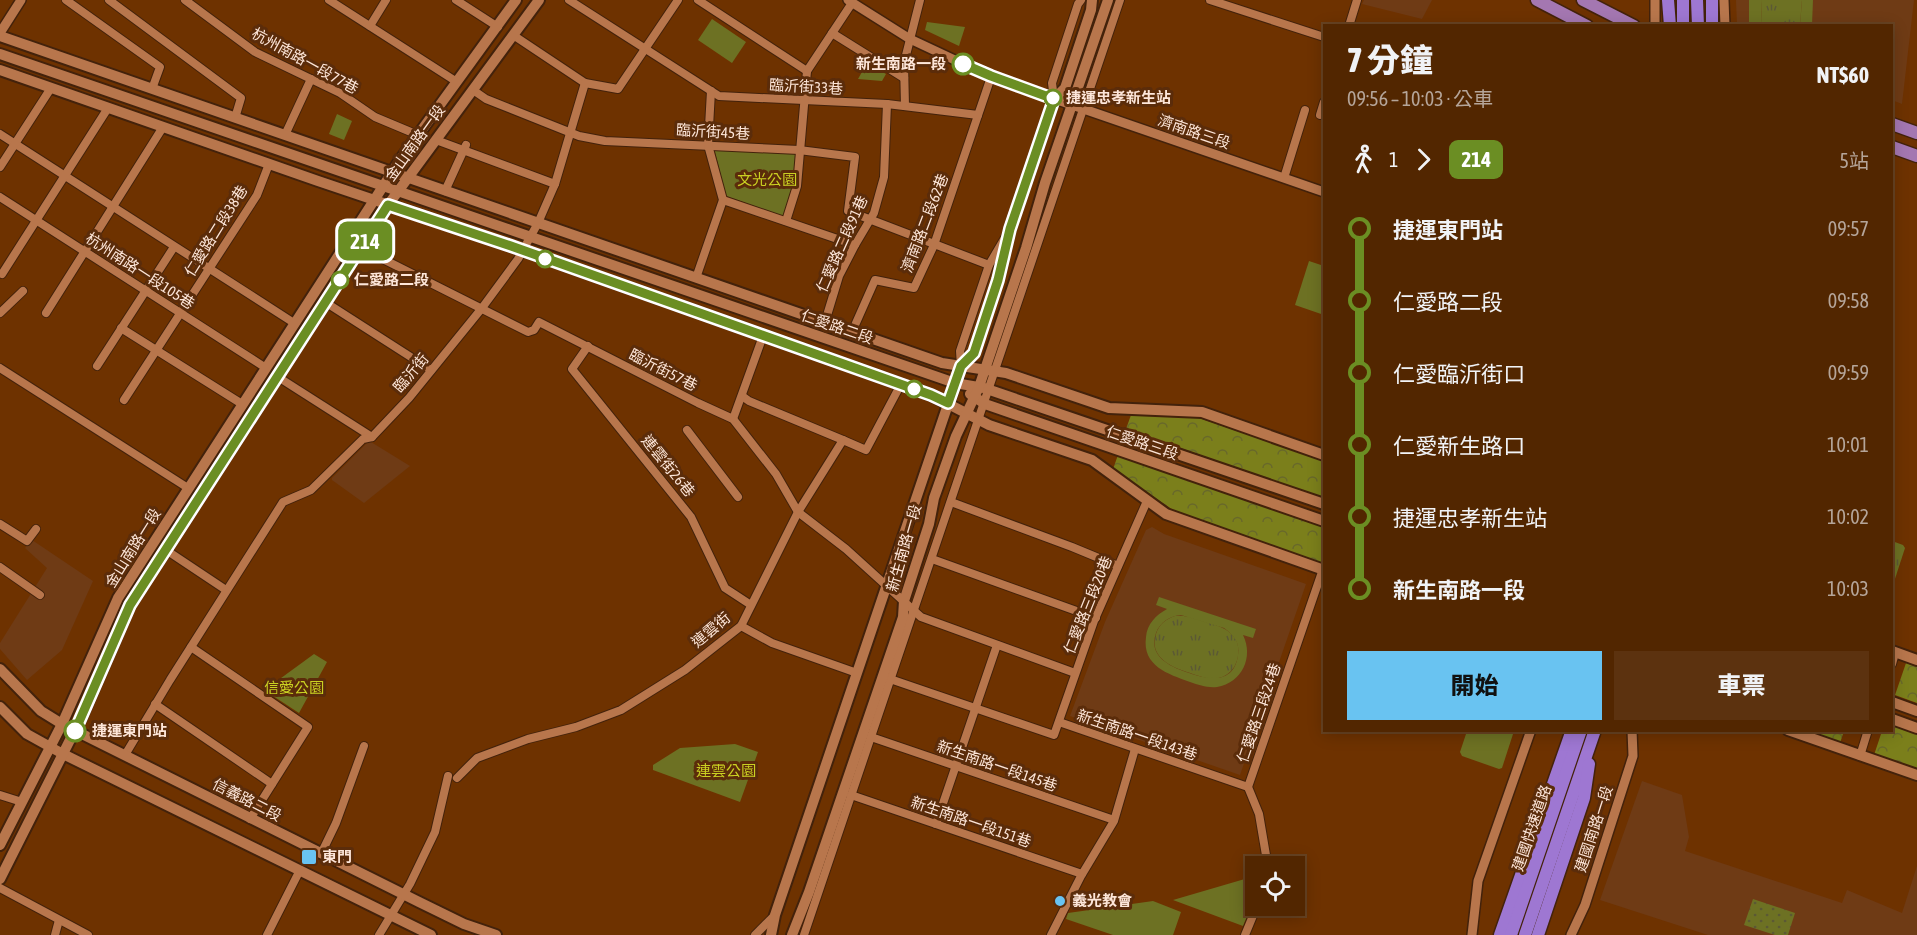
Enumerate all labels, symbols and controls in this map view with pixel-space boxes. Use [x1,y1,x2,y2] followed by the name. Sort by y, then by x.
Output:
[249,24,361,97] street label: 杭州南路一段77巷
[1347,41,1433,79] text: 7 分鐘
[952,53,974,75] marker: 新生南路一段
[856,55,946,72] place label: 新生南路一段
[1816,62,1869,88] text: NT$60
[769,76,843,97] street label: 臨沂街33巷
[1347,87,1493,110] text: 09:56 – 10:03 · 公車
[1044,89,1062,107] marker: 捷運忠孝新生站
[1066,89,1171,106] place label: 捷運忠孝新生站
[381,101,448,184] street label: 金山南路一段
[1156,111,1232,152] street label: 濟南路三段
[676,121,750,142] street label: 臨沂街45巷
[1347,143,1380,176] icon: walk
[1407,143,1440,176] icon: forward
[1461,147,1491,171] text: 214
[1389,148,1398,171] text: 1
[1840,149,1869,172] text: 5站
[737,171,797,188] park label: 文光公園
[898,171,951,274] street label: 濟南路二段62巷
[181,182,250,279] street label: 仁愛路二段38巷
[813,193,870,295] street label: 仁愛路二段91巷
[1393,217,1503,243] text: 捷運東門站
[1828,217,1869,240] text: 09:57
[330,222,400,260] line badge: 214
[83,229,198,312] street label: 杭州南路一段105巷
[350,229,380,253] text: 214
[536,250,554,268] unlabelled marker
[331,271,349,289] marker: 仁愛路二段
[354,271,429,288] place label: 仁愛路二段
[1393,289,1503,315] text: 仁愛路二段
[1828,289,1869,312] text: 09:58
[799,306,875,347] street label: 仁愛路二段
[626,345,700,394] street label: 臨沂街57巷
[390,350,432,395] street label: 臨沂街
[1393,361,1525,387] text: 仁愛臨沂街口
[1828,361,1869,384] text: 09:59
[905,380,923,398] unlabelled marker
[1104,422,1180,463] street label: 仁愛路三段
[638,432,698,500] street label: 連雲街26巷
[1393,433,1525,459] text: 仁愛新生路口
[1827,433,1869,456] text: 10:01
[883,502,924,593] street label: 新生南路一段
[102,505,164,590] street label: 金山南路一段
[1393,505,1547,531] text: 捷運忠孝新生站
[1827,505,1869,528] text: 10:02
[1060,553,1115,656] street label: 仁愛路三段20巷
[1393,577,1525,603] text: 新生南路一段
[1827,577,1869,600] text: 10:03
[688,609,733,651] street label: 連雲街
[1347,651,1602,720] button: 開始
[1614,651,1869,720] button: 車票
[1234,661,1284,765] street label: 仁愛路三段24巷
[264,679,324,696] park label: 信愛公園
[1075,706,1200,763] street label: 新生南路一段143巷
[64,720,86,742] marker: 捷運東門站
[92,722,167,739] place label: 捷運東門站
[935,737,1060,794] street label: 新生南路一段145巷
[696,762,756,779] park label: 連雲公園
[210,775,285,824] street label: 信義路二段
[1509,783,1554,873] street label: 建國快速道路
[1572,783,1616,874] street label: 建國南路一段
[909,793,1034,850] street label: 新生南路一段151巷
[300,848,318,866] marker: 東門
[322,848,352,865] place label: 東門
[1245,856,1305,916] map controls
[1245,856,1305,916] button: locate
[1072,892,1132,909] place label: 義光教會
[1053,894,1067,908] marker: 義光教會

